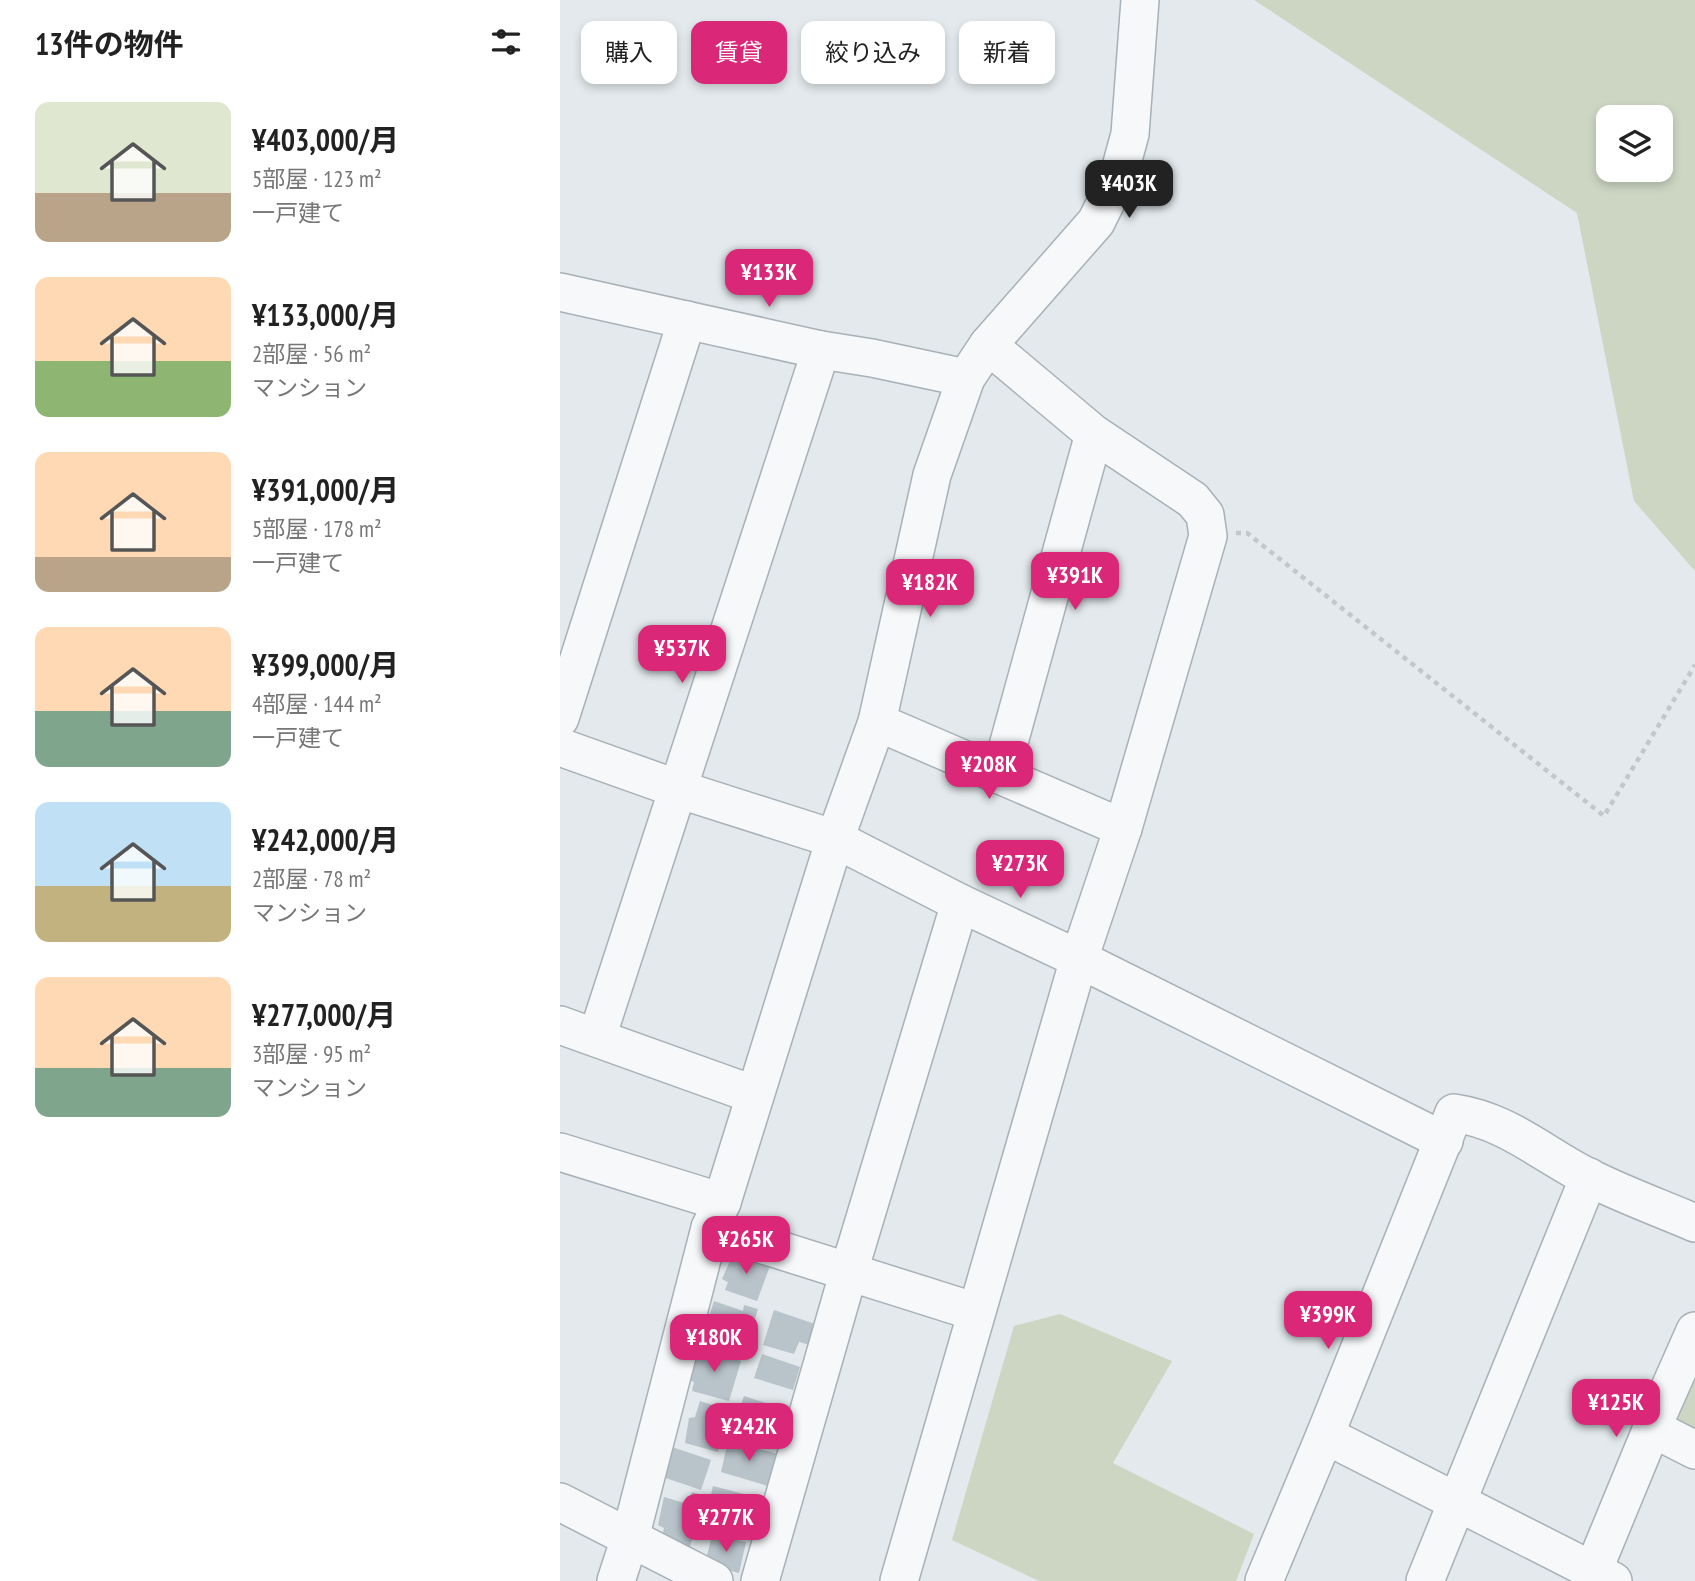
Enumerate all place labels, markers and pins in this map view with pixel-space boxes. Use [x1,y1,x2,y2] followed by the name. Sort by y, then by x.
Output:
[1080,160,1178,220] pin: ¥403K
[720,250,818,309] pin: ¥133K
[1026,552,1124,612] pin: ¥391K
[881,560,979,619] pin: ¥182K
[633,626,731,685] pin: ¥537K
[940,742,1038,801] pin: ¥208K
[971,841,1069,900] pin: ¥273K
[697,1216,795,1276] pin: ¥265K
[1279,1292,1377,1351] pin: ¥399K
[665,1314,763,1374] pin: ¥180K
[1567,1380,1665,1439] pin: ¥125K
[700,1404,798,1463] pin: ¥242K
[677,1494,775,1554] pin: ¥277K

